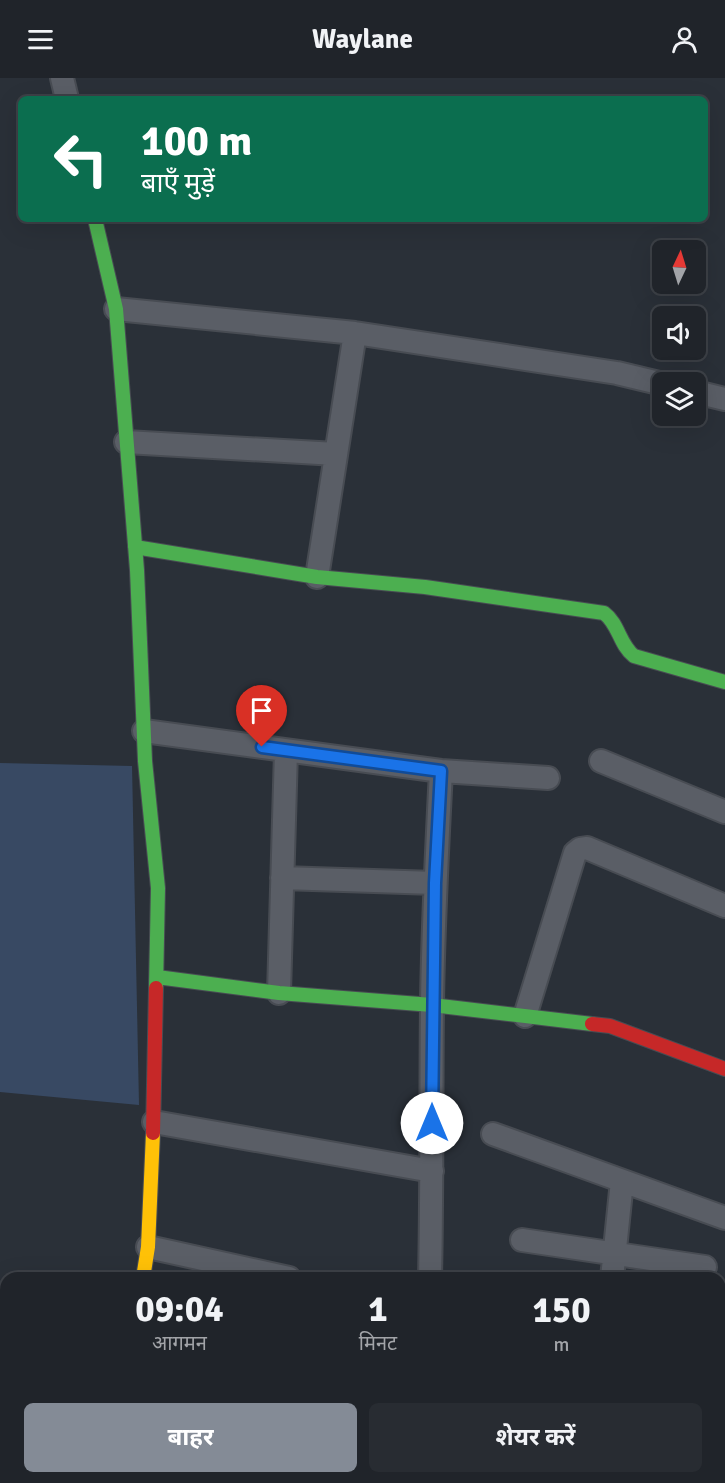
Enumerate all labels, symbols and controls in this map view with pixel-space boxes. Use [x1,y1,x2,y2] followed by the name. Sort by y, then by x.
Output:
[24,23,57,56] icon: menu
[312,23,413,56] text: Waylane
[668,23,701,56] icon: person
[141,116,252,167] text: 100 m
[42,120,120,198] icon: left
[141,167,215,200] text: बाएँ मुड़ें
[652,240,706,294] north arrow
[652,240,706,426] map controls
[652,306,706,360] button: sound
[652,372,706,426] button: layers
[236,685,287,747] pin
[245,694,278,727] icon: arrive
[400,1091,464,1155] position arrow
[135,1287,224,1332] text: 09:04
[368,1287,388,1332] text: 1
[532,1288,591,1333] text: 150
[152,1331,207,1356] text: आगमन
[359,1331,397,1356] text: मिनट
[554,1332,570,1357] text: m
[24,1403,357,1472] button: बाहर
[369,1403,702,1472] button: शेयर करें

